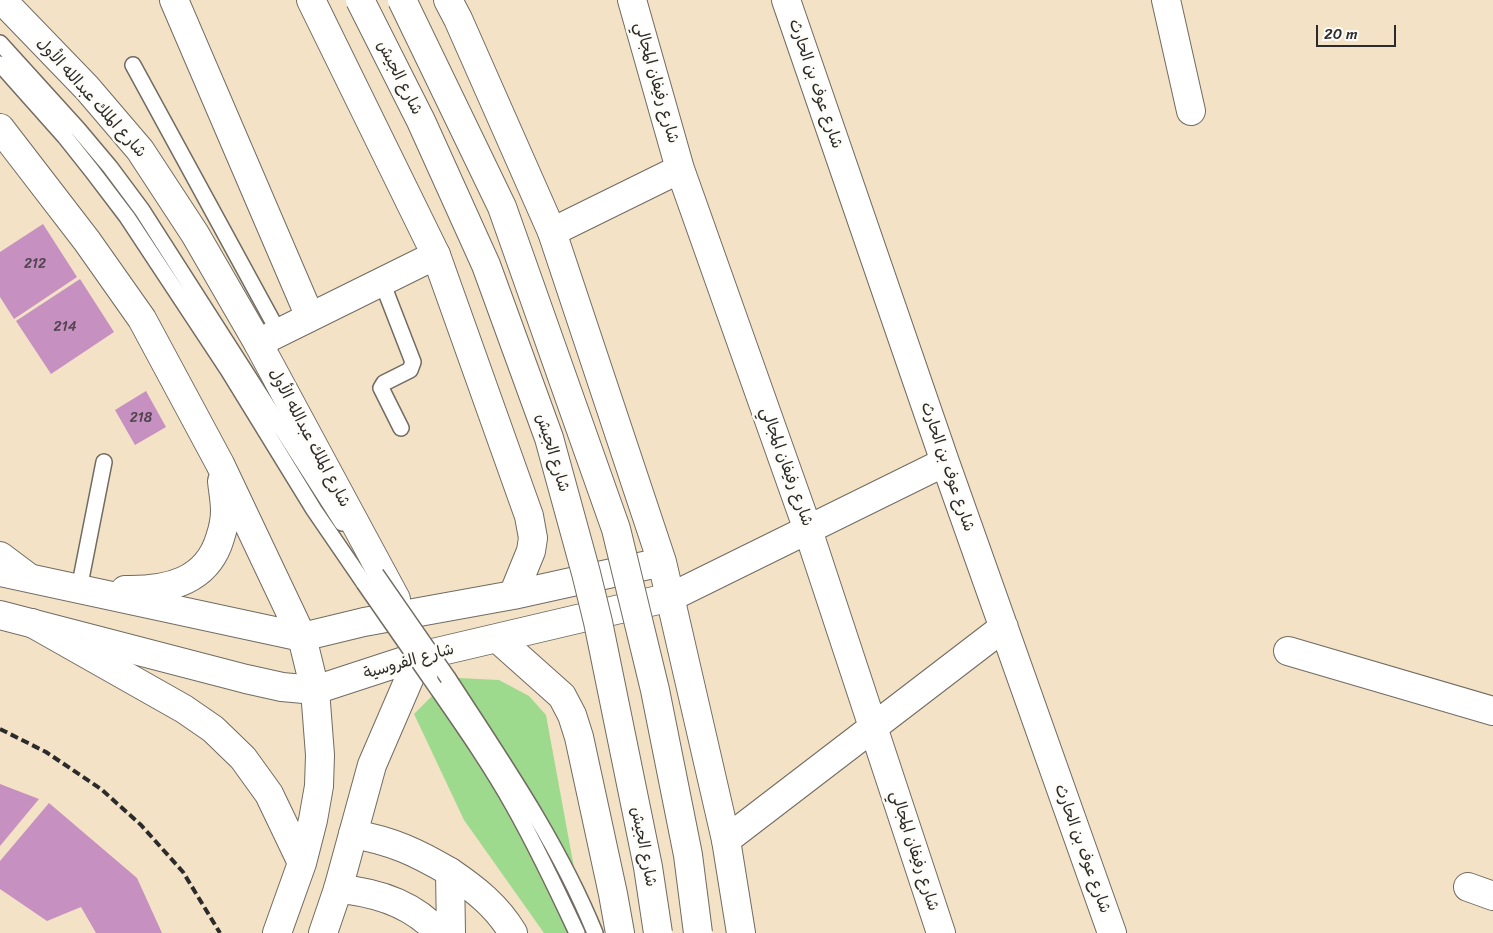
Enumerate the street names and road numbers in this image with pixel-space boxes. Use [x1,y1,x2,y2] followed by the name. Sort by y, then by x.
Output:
[784,17,846,151] street label: شارع عوف بن الحارث
[630,20,682,146] street label: شارع رفيفان المجالي
[32,34,150,162] street label: شارع الملك عبدالله الأول
[372,38,426,118] street label: شارع الجيش
[264,365,354,511] street label: شارع الملك عبدالله الأول
[916,400,978,534] street label: شارع عوف بن الحارث
[756,405,816,529] street label: شارع رفيفان المجالي
[531,412,573,494] street label: شارع الجيش
[362,640,456,684] street label: شارع الفروسية
[1050,782,1114,916] street label: شارع عوف بن الحارث
[886,788,942,914] street label: شارع رفيفان المجالي
[626,805,660,889] street label: شارع الجيش

